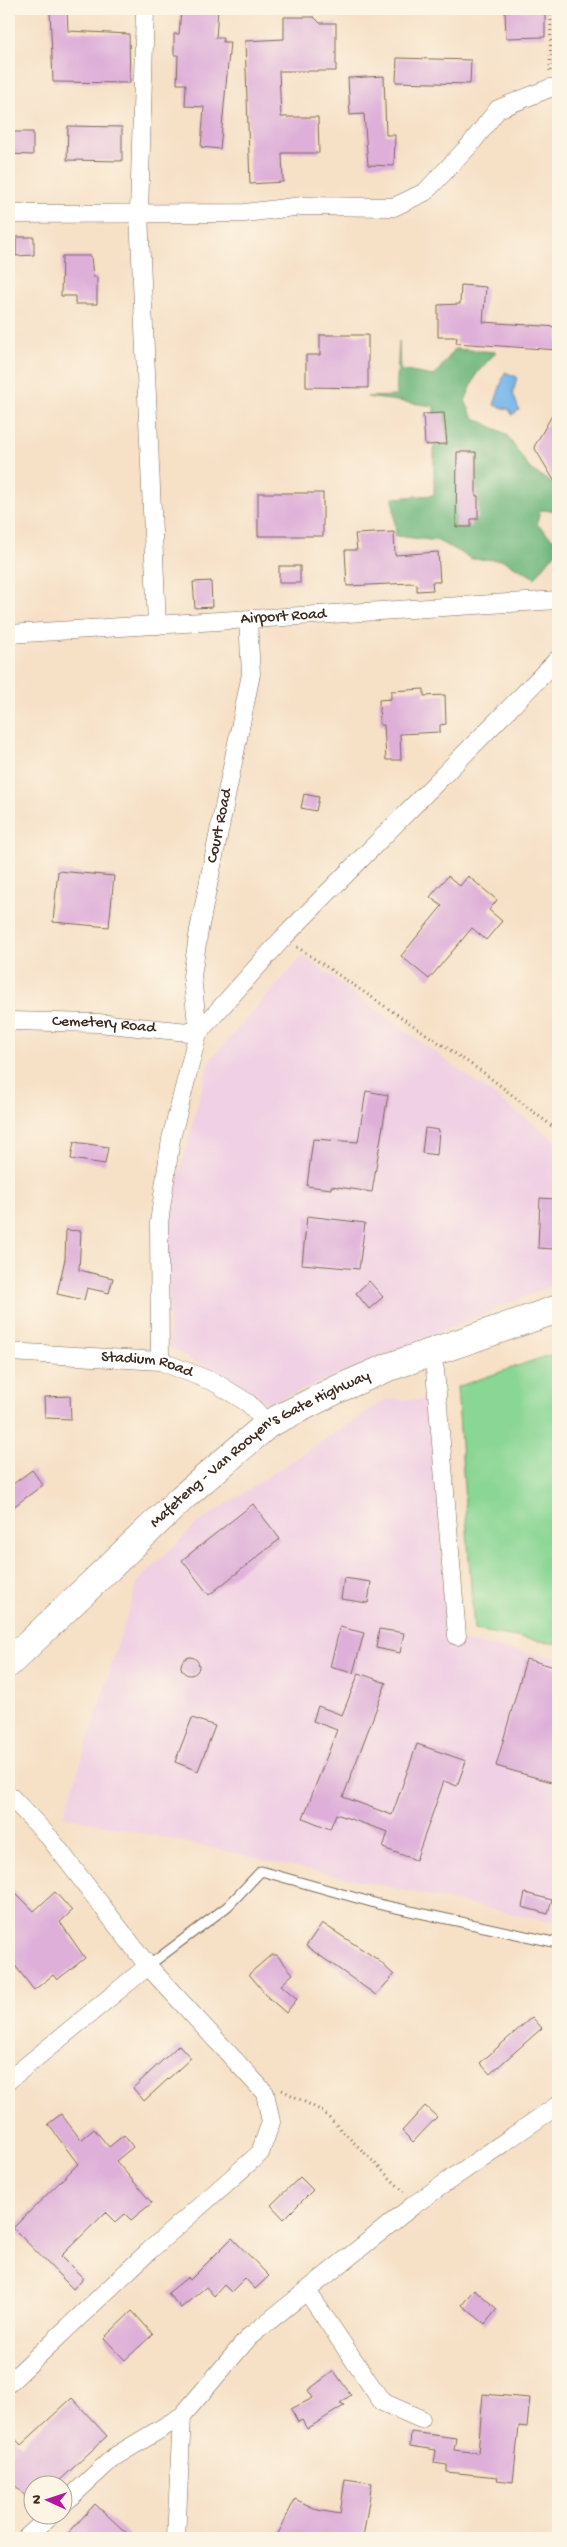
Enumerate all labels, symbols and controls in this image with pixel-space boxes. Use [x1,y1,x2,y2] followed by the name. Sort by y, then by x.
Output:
[240,605,328,629] street label: Airport Road
[203,786,237,865] street label: Court Road
[52,1012,158,1038] street label: Cemetery Road
[101,1348,197,1383] street label: Stadium Road
[146,1367,373,1533] street label: Mafeteng - Van Rooyen's Gate Highway
[22,2474,72,2524] north arrow
[29,2494,46,2504] text: N

